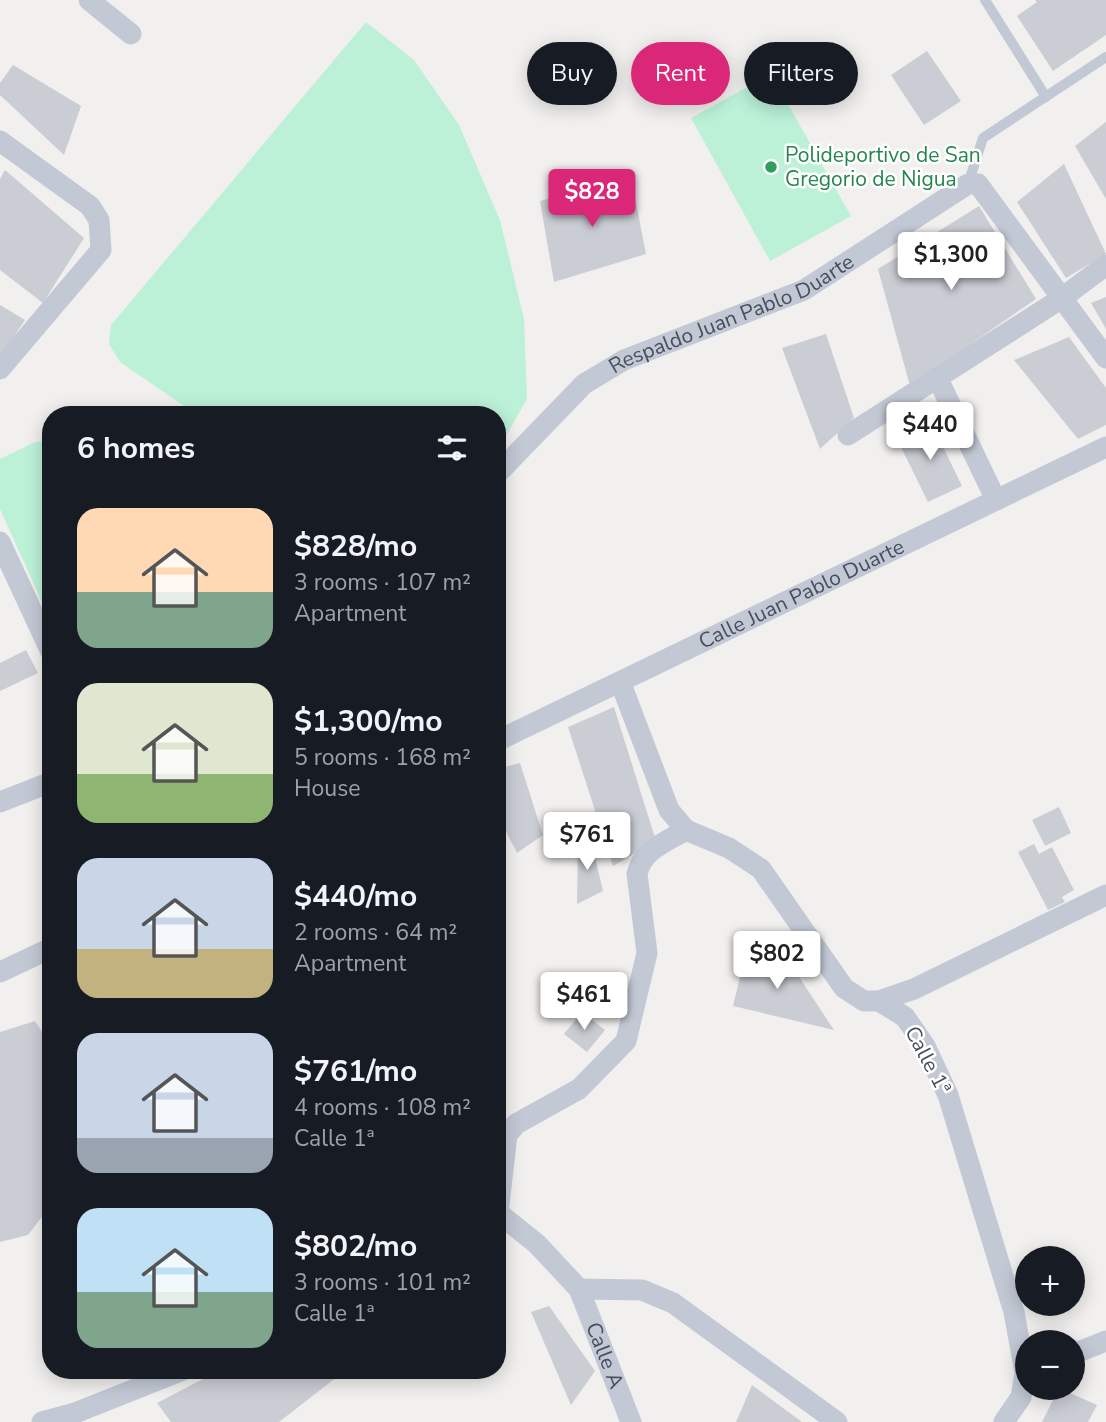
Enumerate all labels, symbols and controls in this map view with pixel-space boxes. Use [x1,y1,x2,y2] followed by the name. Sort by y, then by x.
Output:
[527,42,617,105] chip: Buy
[631,42,730,105] chip: Rent
[744,42,858,105] chip: Filters
[785,141,981,193] place label: Polideportivo de San Gregorio de Nigua
[763,159,779,175] marker: Polideportivo de San Gregorio de Nigua
[551,170,633,229] pin: $828
[564,176,620,207] text: $828
[894,232,1008,292] pin: $1,300
[914,239,988,270] text: $1,300
[603,247,859,380] street label: Respaldo Juan Pablo Duarte
[889,402,971,462] pin: $440
[902,409,958,440] text: $440
[77,428,195,469] text: 6 homes
[433,429,471,467] icon: filters
[294,526,417,567] text: $828/mo
[694,532,909,656] street label: Calle Juan Pablo Duarte
[133,536,217,620] icon: home
[294,567,471,598] text: 3 rooms · 107 m²
[294,598,406,629] text: Apartment
[294,701,443,742] text: $1,300/mo
[133,711,217,795] icon: home
[294,742,471,773] text: 5 rooms · 168 m²
[294,773,361,804] text: House
[546,812,628,872] pin: $761
[559,819,615,850] text: $761
[294,876,417,917] text: $440/mo
[133,886,217,970] icon: home
[294,917,457,948] text: 2 rooms · 64 m²
[736,932,818,991] pin: $802
[749,938,805,969] text: $802
[294,948,406,979] text: Apartment
[543,972,625,1032] pin: $461
[556,979,612,1010] text: $461
[898,1021,958,1099] street label: Calle 1ª
[294,1051,417,1092] text: $761/mo
[133,1061,217,1145] icon: home
[294,1092,471,1123] text: 4 rooms · 108 m²
[294,1123,374,1154] text: Calle 1ª
[294,1226,417,1267] text: $802/mo
[133,1236,217,1320] icon: home
[1015,1246,1085,1400] map controls
[1015,1246,1085,1316] button: +
[294,1267,471,1298] text: 3 rooms · 101 m²
[294,1298,374,1329] text: Calle 1ª
[579,1318,631,1393] street label: Calle A
[1015,1330,1085,1400] button: −

